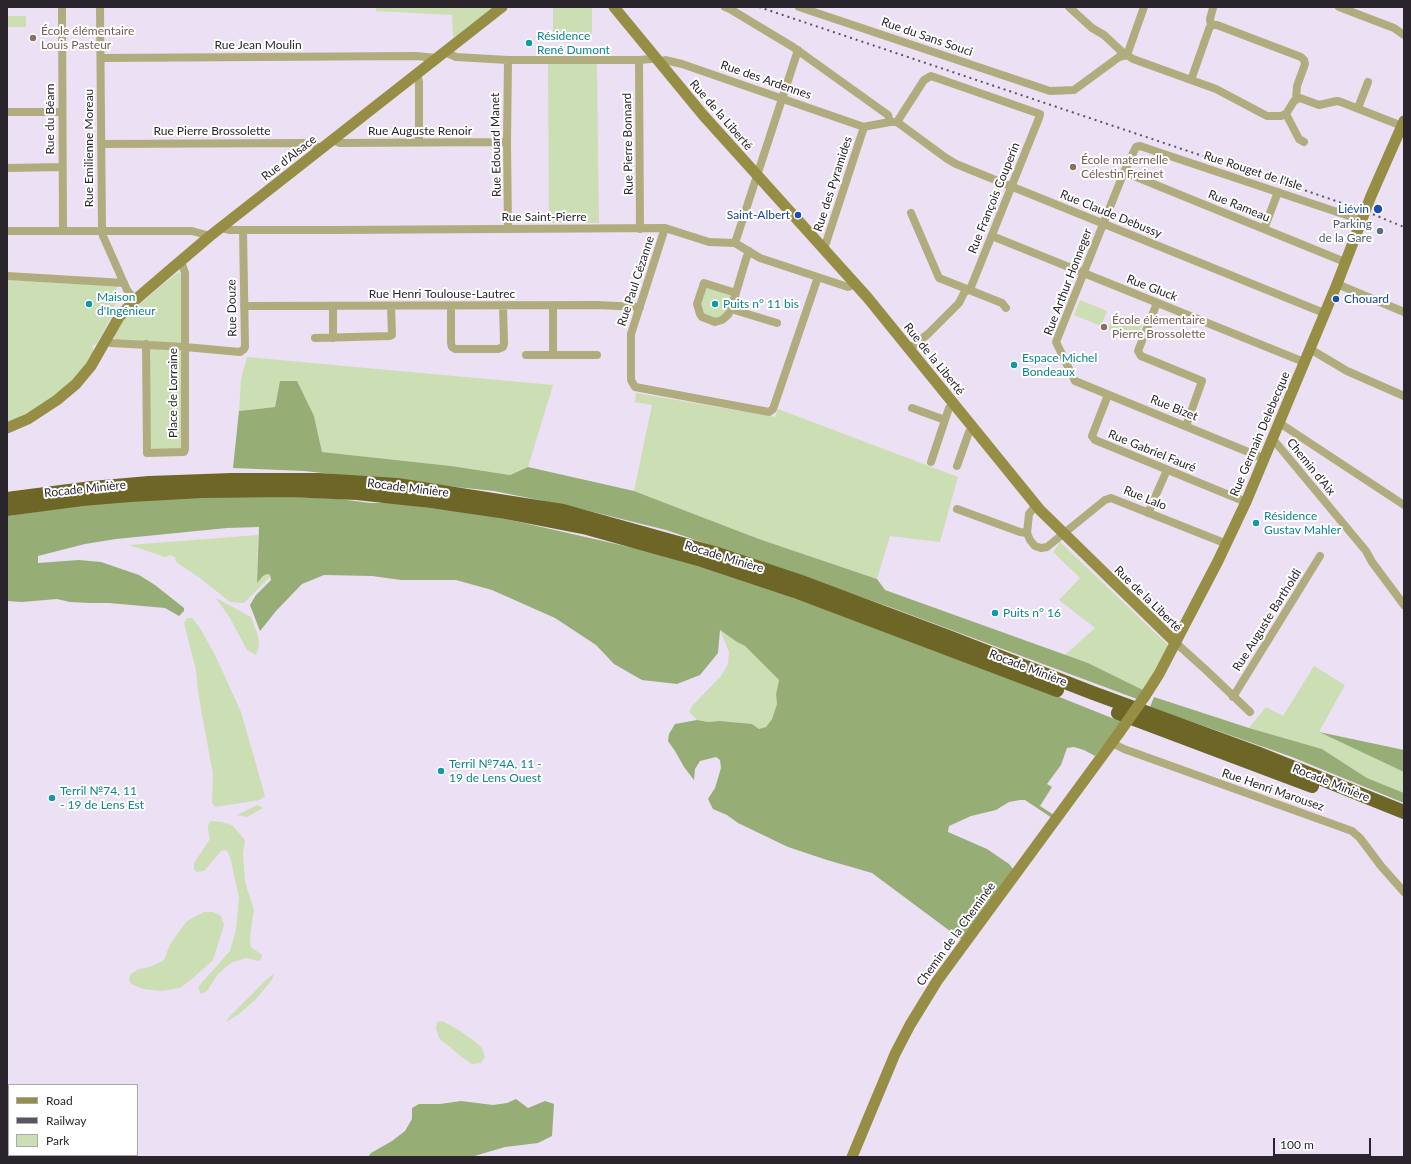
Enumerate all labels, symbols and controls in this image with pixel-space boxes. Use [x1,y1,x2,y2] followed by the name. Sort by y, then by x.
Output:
[879,15,975,59] street label: Rue du Sans Souci
[41,24,134,52] place label: École élémentaire Louis Pasteur
[537,29,610,57] place label: Résidence René Dumont
[28,33,38,43] marker: École élémentaire Louis Pasteur
[214,38,302,52] street label: Rue Jean Moulin
[524,38,534,48] marker: Résidence René Dumont
[719,58,813,102] street label: Rue des Ardennes
[687,77,755,153] street label: Rue de la Liberté
[43,84,57,154] street label: Rue du Béarn
[82,89,96,207] street label: Rue Emilienne Moreau
[488,93,504,197] street label: Rue Edouard Manet
[620,93,636,195] street label: Rue Pierre Bonnard
[153,124,271,138] street label: Rue Pierre Brossolette
[368,124,472,138] street label: Rue Auguste Renoir
[259,132,319,184] street label: Rue d'Alsace
[811,135,855,233] street label: Rue des Pyramides
[965,140,1023,256] street label: Rue François Couperin
[1202,148,1304,194] street label: Rue Rouget de l'Isle
[1081,153,1168,181] place label: École maternelle Célestin Freinet
[1068,162,1078,172] marker: École maternelle Célestin Freinet
[1058,187,1164,241] street label: Rue Claude Debussy
[1206,187,1272,225] street label: Rue Rameau
[1338,202,1369,216] place label: Liévin
[1372,203,1384,215] marker: Liévin
[727,208,790,222] place label: Saint-Albert
[501,210,587,224] street label: Rue Saint-Pierre
[793,210,803,220] marker: Saint-Albert
[1319,217,1372,245] place label: Parking de la Gare
[1375,226,1385,236] marker: Parking de la Gare
[1041,227,1095,337] street label: Rue Arthur Honneger
[615,234,657,328] street label: Rue Paul Cézanne
[1124,272,1180,304] street label: Rue Gluck
[224,279,240,337] street label: Rue Douze
[369,287,515,301] street label: Rue Henri Toulouse-Lautrec
[97,290,156,318] place label: Maison d'Ingénieur
[1344,292,1389,306] place label: Chouard
[1331,294,1341,304] marker: Chouard
[723,297,799,311] place label: Puits n° 11 bis
[84,299,94,309] marker: Maison d'Ingénieur
[710,299,720,309] marker: Puits n° 11 bis
[1112,313,1206,341] place label: École élémentaire Pierre Brossolette
[901,320,967,398] street label: Rue de la Liberté
[1099,322,1109,332] marker: École élémentaire Pierre Brossolette
[166,348,180,438] street label: Place de Lorraine
[1022,351,1097,379] place label: Espace Michel Bondeaux
[1009,360,1019,370] marker: Espace Michel Bondeaux
[1227,369,1293,499] street label: Rue Germain Delebecque
[1148,392,1200,424] street label: Rue Bizet
[1106,427,1198,475] street label: Rue Gabriel Fauré
[1284,436,1338,498] street label: Chemin d'Aix
[366,476,450,500] street label: Rocade Minière
[43,478,127,500] street label: Rocade Minière
[1121,483,1169,513] street label: Rue Lalo
[1264,509,1341,537] place label: Résidence Gustav Mahler
[1251,518,1261,528] marker: Résidence Gustav Mahler
[683,538,765,576] street label: Rocade Minière
[1111,563,1185,635] street label: Rue de la Liberté
[1230,566,1304,674] street label: Rue Auguste Bartholdi
[1003,606,1061,620] place label: Puits n° 16
[990,608,1000,618] marker: Puits n° 16
[987,647,1069,689] street label: Rocade Minière
[449,757,542,785] place label: Terril №74A, 11 - 19 de Lens Ouest
[1290,761,1372,805] street label: Rocade Minière
[436,766,446,776] marker: Terril №74A, 11 - 19 de Lens Ouest
[1220,766,1326,814] street label: Rue Henri Marousez
[60,784,144,812] place label: Terril №74, 11 - 19 de Lens Est
[47,793,57,803] marker: Terril №74, 11 - 19 de Lens Est
[914,879,998,989] street label: Chemin de la Cheminée
[8,1084,138,1156] legend
[46,1093,73,1108] text: Road
[46,1113,86,1128] text: Railway
[1275,1130,1373,1156] scale bar
[46,1133,69,1148] text: Park
[1280,1137,1314,1152] text: 100 m

